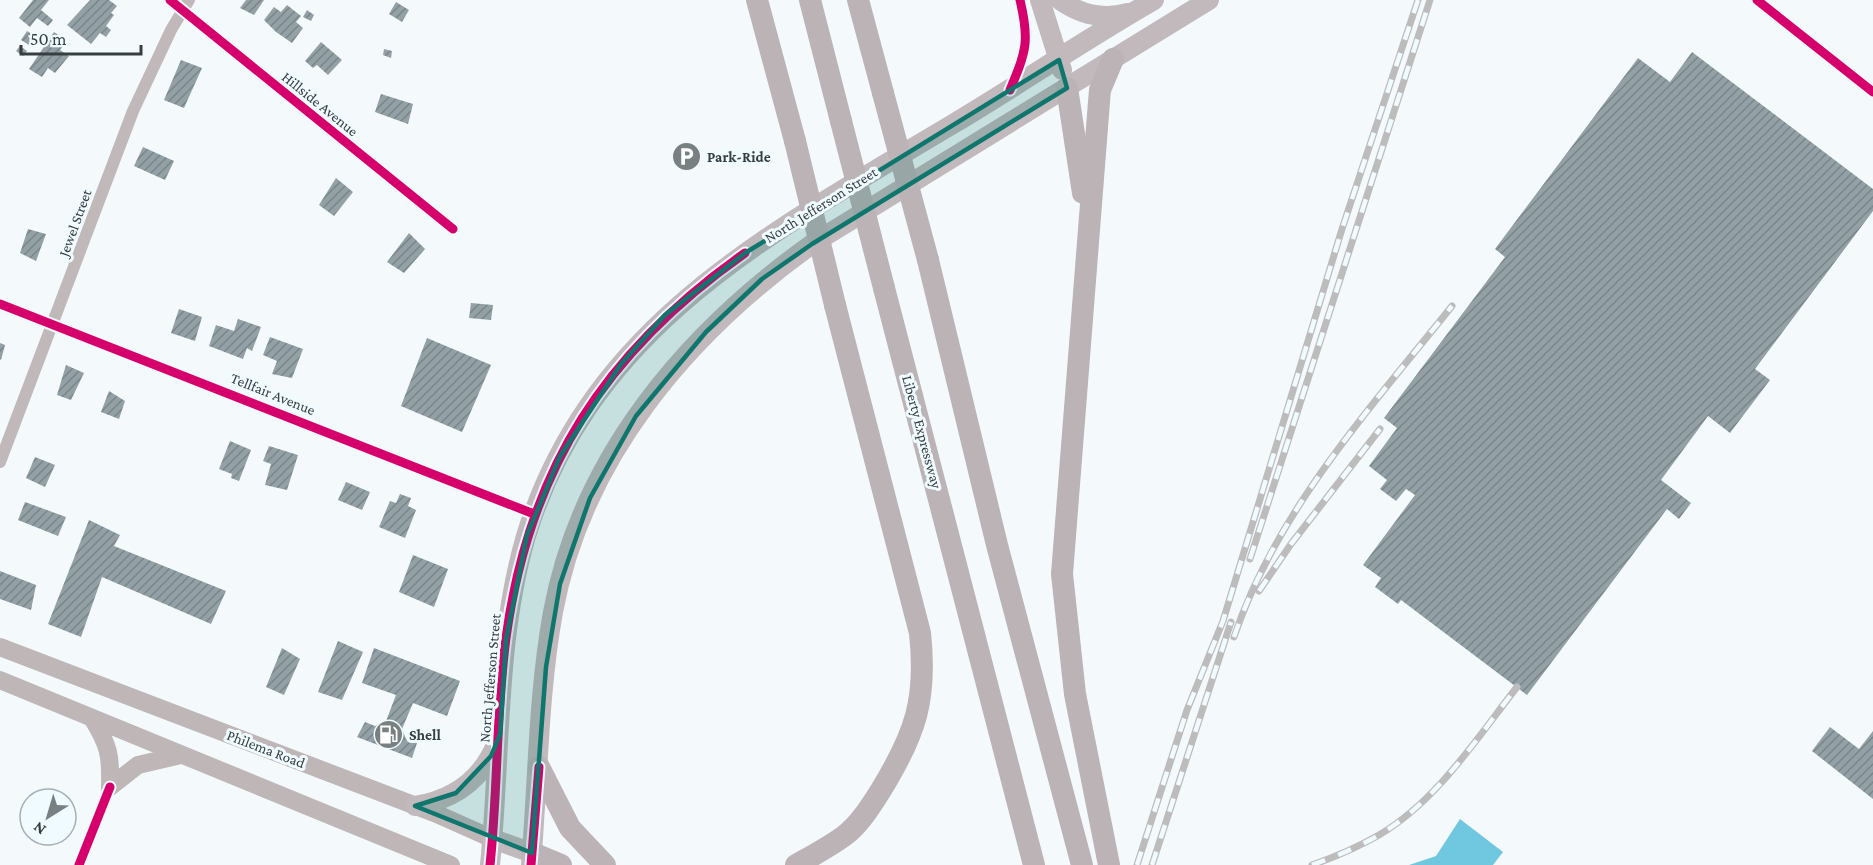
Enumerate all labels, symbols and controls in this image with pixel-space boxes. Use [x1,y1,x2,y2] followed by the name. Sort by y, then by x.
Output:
[21,18,141,56] scale bar
[30,29,67,49] text: 50 m
[279,69,361,140] street label: Hillside Avenue
[670,141,702,173] parking icon: Park-Ride
[707,149,771,165] place label: Park-Ride
[762,163,882,247] street label: North Jefferson Street
[55,186,96,261] street label: Jewel Street
[228,370,318,418] street label: Tellfair Avenue
[898,374,945,491] street label: Liberty Expressway
[476,612,505,743] street label: North Jefferson Street
[372,719,404,751] fuel station icon: Shell
[225,727,307,771] street label: Philema Road
[409,727,441,743] place label: Shell
[18,787,78,847] north arrow
[30,818,49,839] text: N

